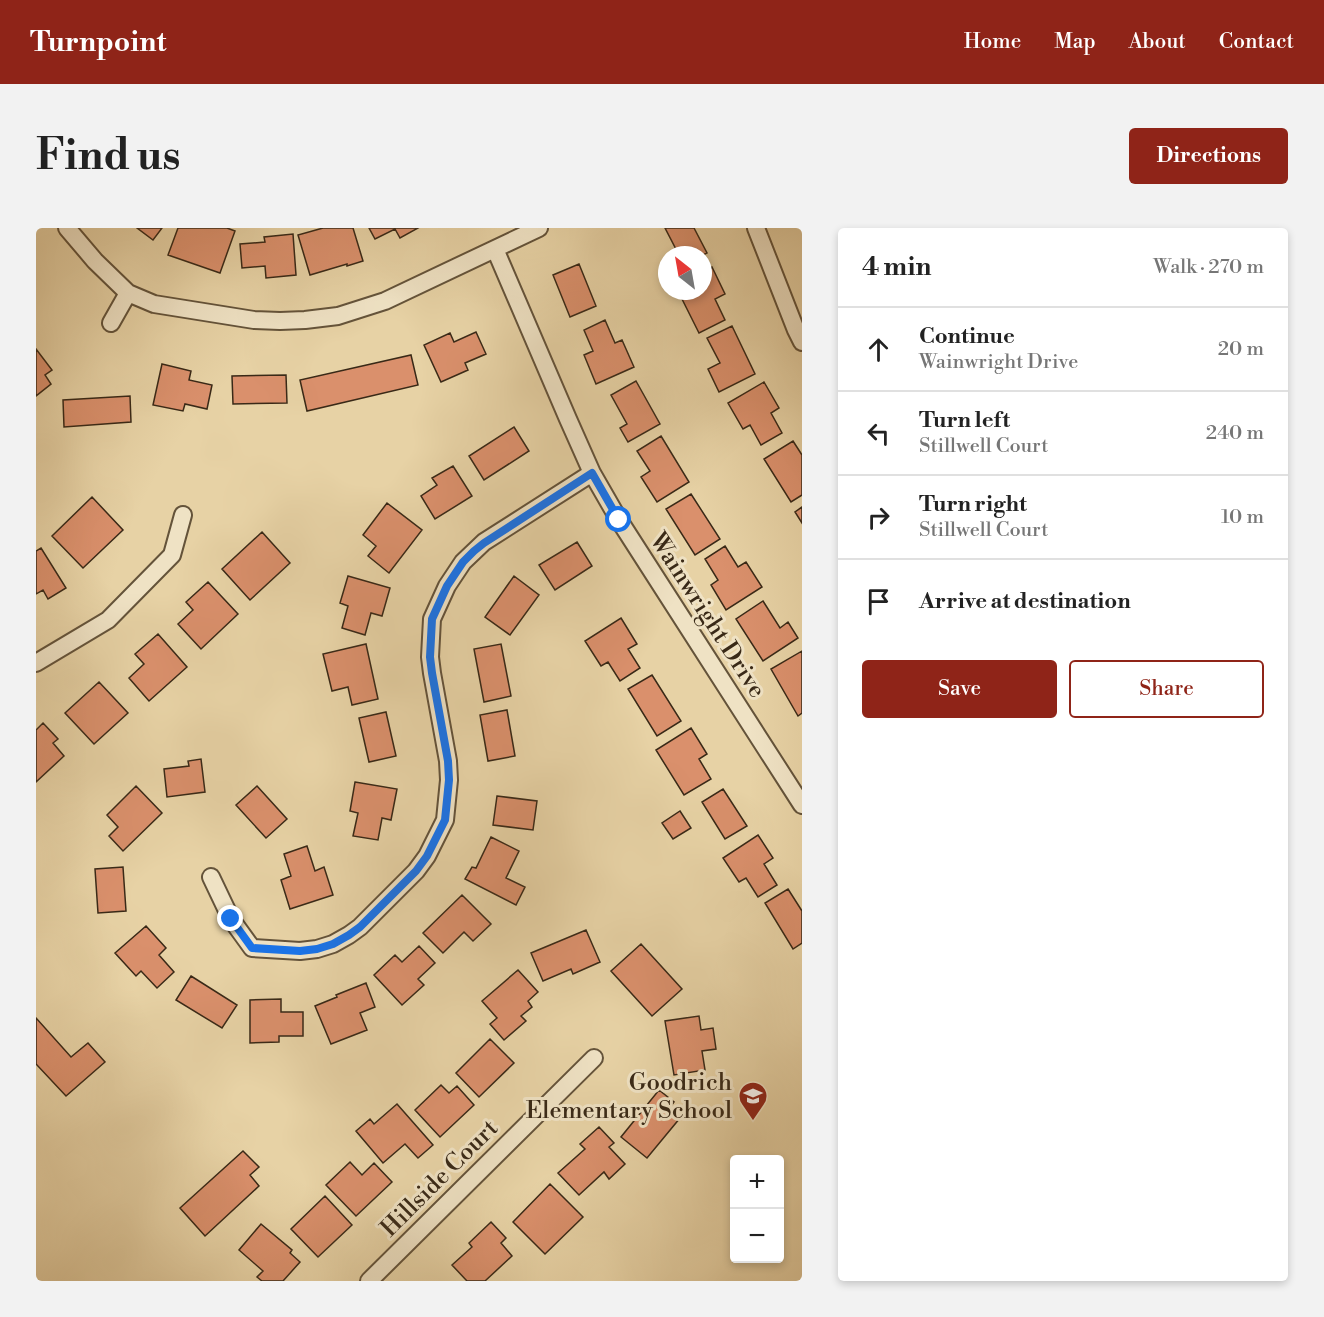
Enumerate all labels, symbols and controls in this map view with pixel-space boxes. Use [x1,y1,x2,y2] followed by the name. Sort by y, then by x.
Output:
[30,25,166,60] text: Turnpoint
[964,29,1021,55] text: Home
[1054,29,1096,55] text: Map
[1129,29,1186,55] text: About
[1219,29,1294,55] text: Contact
[1129,128,1288,184] button: Directions
[36,130,180,183] text: Find us
[658,246,712,300] north arrow
[862,251,932,283] text: 4 min
[1153,255,1264,280] text: Walk · 270 m
[919,323,1015,350] text: Continue
[862,333,895,366] icon: ahead
[1218,337,1264,362] text: 20 m
[919,350,1078,375] text: Wainwright Drive
[919,407,1010,434] text: Turn left
[862,417,895,450] icon: left
[1206,421,1264,446] text: 240 m
[919,434,1048,459] text: Stillwell Court
[919,491,1027,518] text: Turn right
[862,501,895,534] icon: right
[1221,505,1264,530] text: 10 m
[605,506,631,532] route start
[919,518,1048,543] text: Stillwell Court
[642,526,772,704] street label: Wainwright Drive
[862,585,895,618] icon: arrive
[919,588,1131,615] text: Arrive at destination
[862,660,1057,718] button: Save
[1069,660,1264,718] button: Share
[217,905,243,931] route end
[526,1068,732,1126] place label: Goodrich Elementary School
[737,1080,769,1122] school or university icon: Goodrich Elementary School
[375,1113,505,1244] street label: Hillside Court
[730,1155,784,1263] map controls
[730,1155,784,1209] button: +
[730,1209,784,1263] button: −

